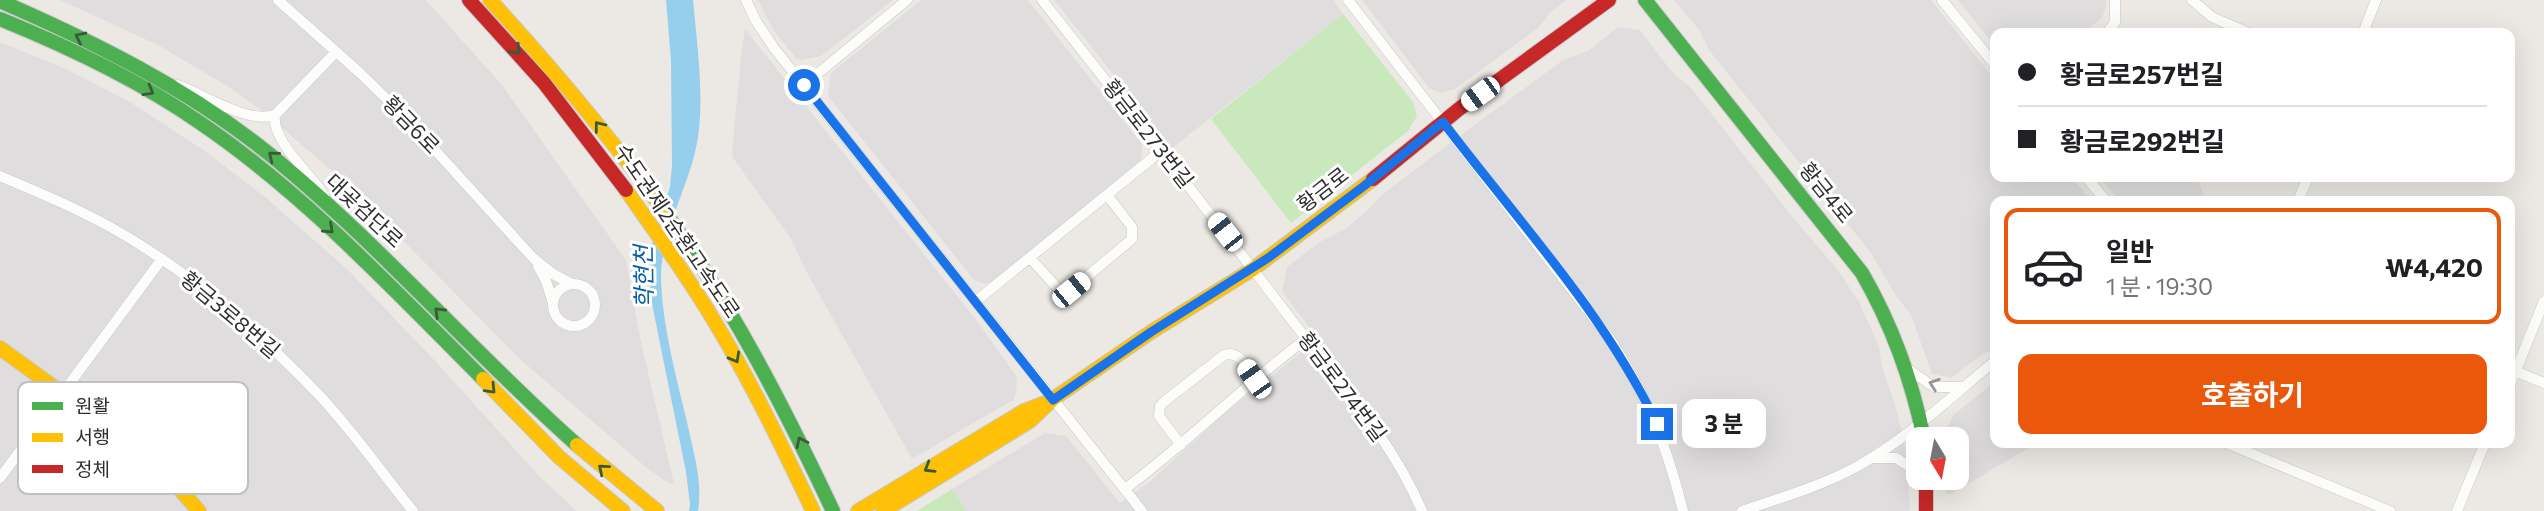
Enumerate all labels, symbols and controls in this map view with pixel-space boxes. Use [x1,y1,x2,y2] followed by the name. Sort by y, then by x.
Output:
[75,31,87,45] one-way arrow
[508,42,521,55] one-way arrow
[2060,58,2224,89] text: 황금로257번길
[788,69,820,101] route start
[1457,73,1504,115] car
[1099,74,1199,192] street label: 황금로273번길
[142,83,155,96] one-way arrow
[379,90,446,158] street label: 황금6로
[594,121,607,133] one-way arrow
[2060,125,2225,156] text: 황금로292번길
[611,138,746,322] street label: 수도권제2순환고속도로
[268,152,280,165] one-way arrow
[1795,157,1859,227] street label: 황금4로
[1292,161,1353,217] street label: 황금로
[321,168,409,252] street label: 대곶검단로
[1204,209,1247,255] car
[321,221,334,234] one-way arrow
[2022,235,2085,298] icon: car
[2106,235,2154,266] text: 일반
[628,242,658,309] water label: 학현천
[2385,251,2483,282] text: ₩4,420
[176,265,285,362] street label: 황금3로8번길
[1049,269,1094,311] car
[2106,272,2213,300] text: 1 분 · 19:30
[434,307,447,320] one-way arrow
[1294,326,1392,446] street label: 황금로274번길
[727,351,740,363] one-way arrow
[2018,354,2487,434] button: 호출하기
[1234,356,1275,402] car
[1928,378,1940,392] one-way arrow
[483,381,496,394] one-way arrow
[18,382,248,494] legend
[75,394,110,417] text: 원활
[1682,400,1766,448] callout: 3 분
[1641,408,1673,440] route end
[1705,409,1743,437] text: 3 분
[75,425,110,448] text: 서행
[1906,427,1969,490] north arrow
[1906,427,1969,490] map controls
[795,437,809,449] one-way arrow
[75,457,110,480] text: 정체
[924,460,937,473] one-way arrow
[599,464,611,477] one-way arrow

